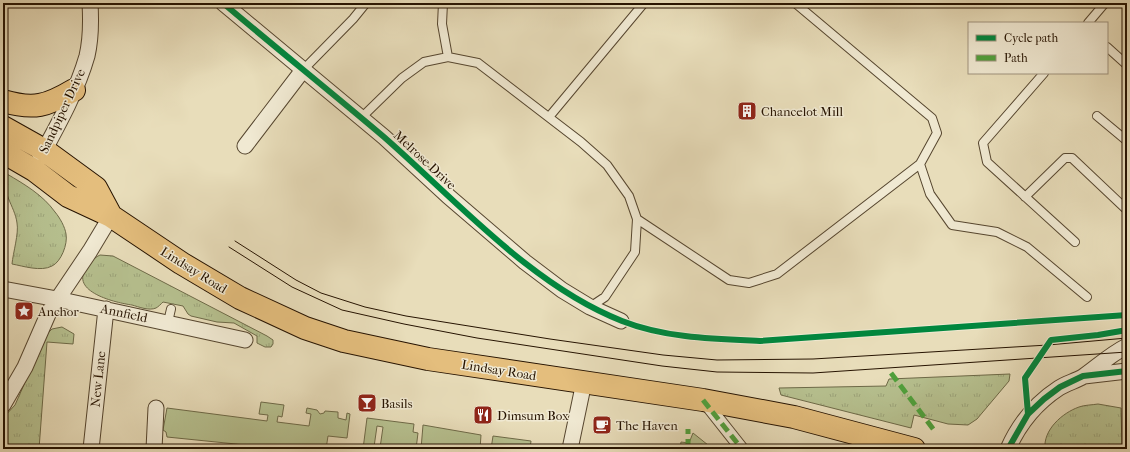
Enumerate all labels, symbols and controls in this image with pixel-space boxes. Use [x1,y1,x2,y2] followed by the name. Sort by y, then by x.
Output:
[968,22,1108,74] legend
[1004,31,1059,45] text: Cycle path
[1004,51,1028,65] text: Path
[36,66,88,156] street label: Sandpiper Drive
[736,100,758,122] building icon: Chancelot Mill
[761,104,843,119] place label: Chancelot Mill
[391,127,460,193] street label: Melrose Drive
[158,244,231,297] street label: Lindsay Road
[13,300,35,322] place icon: Anchor
[98,300,150,325] street label: Annfield
[37,304,79,319] place label: Anchor
[88,350,108,408] street label: New Lane
[461,357,538,383] street label: Lindsay Road
[356,392,378,414] bar icon: Basils
[381,396,413,411] place label: Basils
[472,404,494,426] restaurant icon: Dimsum Box
[497,408,569,423] place label: Dimsum Box
[591,414,613,436] cafe icon: The Haven
[616,418,678,433] place label: The Haven

